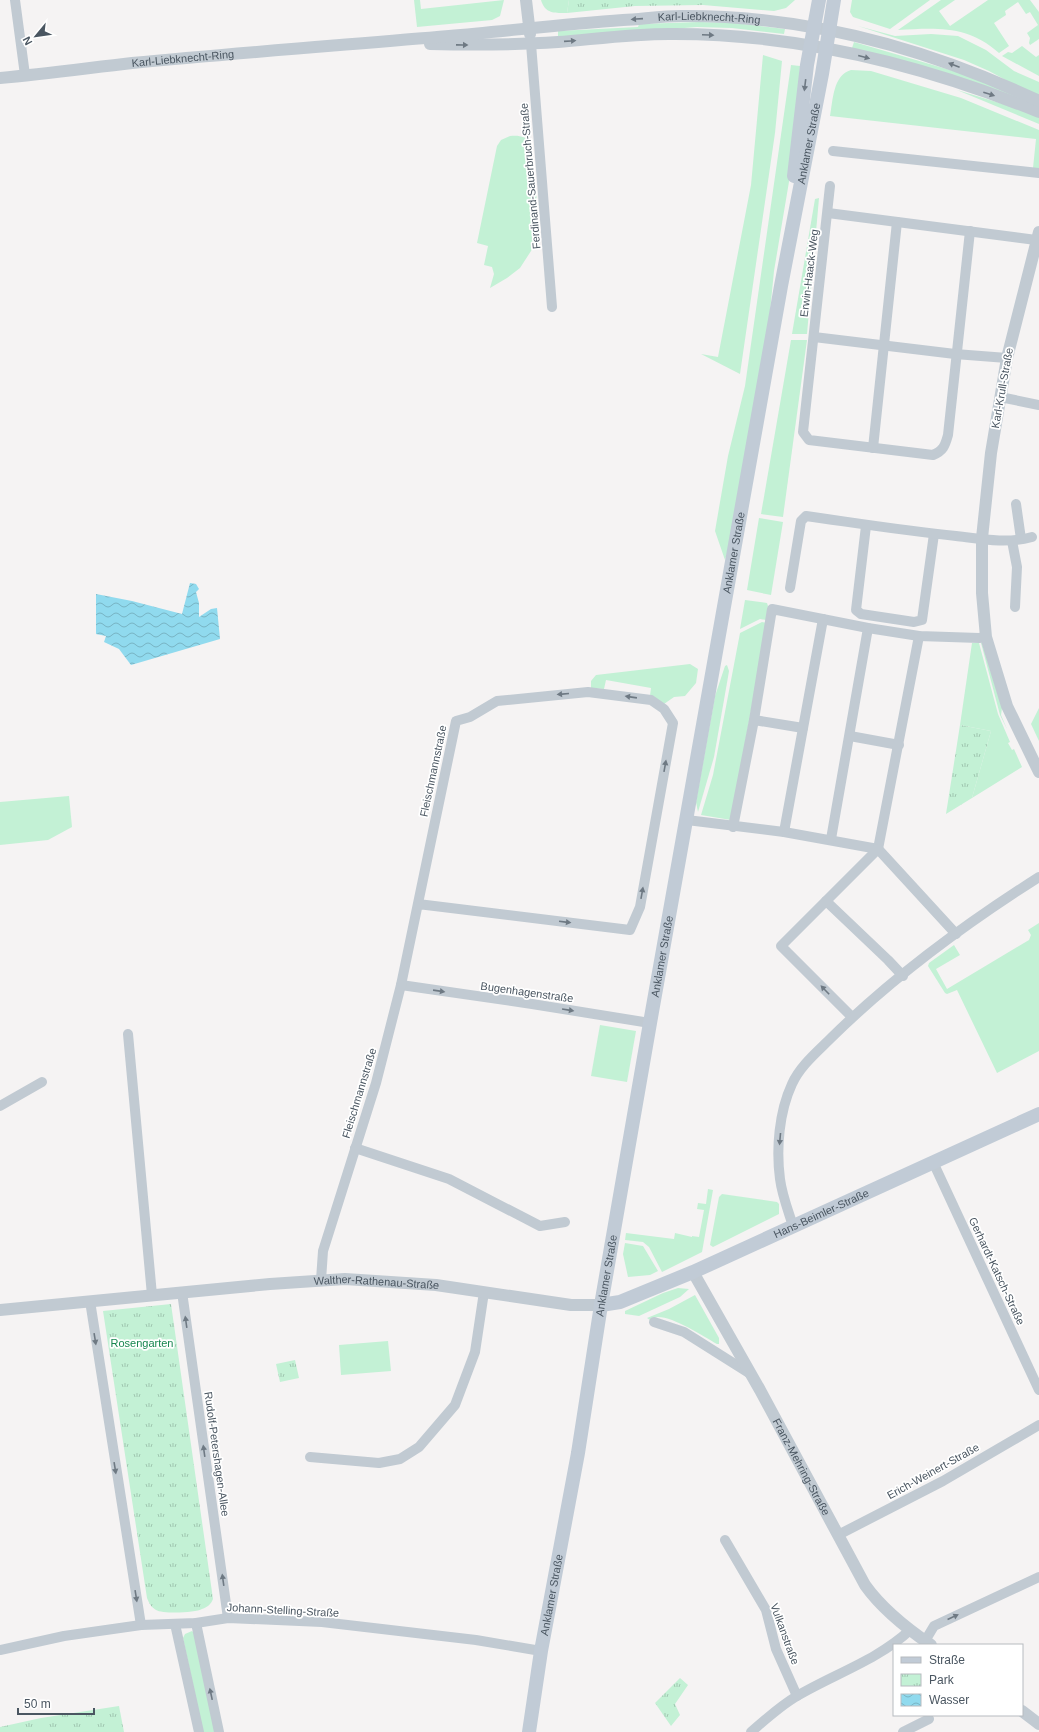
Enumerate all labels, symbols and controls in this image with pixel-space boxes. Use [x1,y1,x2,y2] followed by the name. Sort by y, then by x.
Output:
[657,10,761,26] street label: Karl-Liebknecht-Ring
[16,16,56,56] north arrow
[631,16,643,23] one-way arrow
[702,32,714,39] one-way arrow
[20,34,34,47] text: N
[564,38,576,45] one-way arrow
[456,42,469,48] one-way arrow
[131,48,235,69] street label: Karl-Liebknecht-Ring
[858,54,870,60] one-way arrow
[947,61,959,67] one-way arrow
[801,78,808,91] one-way arrow
[983,91,995,97] one-way arrow
[518,102,542,250] street label: Ferdinand-Sauerbruch-Straße
[795,102,822,185] street label: Anklamer Straße
[798,228,820,318] street label: Erwin-Haack-Weg
[989,347,1015,429] street label: Karl-Krull-Straße
[720,511,747,594] street label: Anklamer Straße
[557,690,569,697] one-way arrow
[625,694,637,700] one-way arrow
[417,724,449,818] street label: Fleischmannstraße
[663,759,669,772] one-way arrow
[640,887,646,900] one-way arrow
[649,915,675,998] street label: Anklamer Straße
[559,919,571,925] one-way arrow
[480,980,574,1004] street label: Bugenhagenstraße
[820,985,830,995] one-way arrow
[433,988,445,994] one-way arrow
[562,1007,574,1013] one-way arrow
[340,1047,378,1139] street label: Fleischmannstraße
[777,1133,784,1145] one-way arrow
[772,1187,871,1240] street label: Hans-Beimler-Straße
[967,1215,1027,1327] street label: Gerhardt-Katsch-Straße
[593,1234,619,1317] street label: Anklamer Straße
[313,1273,440,1291] street label: Walther-Rathenau-Straße
[183,1316,189,1329] one-way arrow
[93,1333,99,1345] one-way arrow
[111,1337,174,1349] park label: Rosengarten
[202,1391,232,1517] street label: Rudolf-Petershagen-Allee
[770,1416,832,1517] street label: Franz-Mehring-Straße
[885,1441,981,1501] street label: Erich-Weinert-Straße
[201,1445,207,1457] one-way arrow
[113,1462,119,1474] one-way arrow
[538,1553,565,1637] street label: Anklamer Straße
[220,1574,226,1586] one-way arrow
[133,1590,139,1602] one-way arrow
[227,1601,339,1619] street label: Johann-Stelling-Straße
[768,1602,802,1666] street label: Vulkanstraße
[948,1614,959,1620] one-way arrow
[893,1644,1023,1716] legend
[929,1653,965,1667] text: Straße
[929,1673,955,1687] text: Park
[207,1688,213,1700] one-way arrow
[18,1690,94,1716] scale bar
[929,1693,969,1707] text: Wasser
[24,1697,51,1711] text: 50 m

